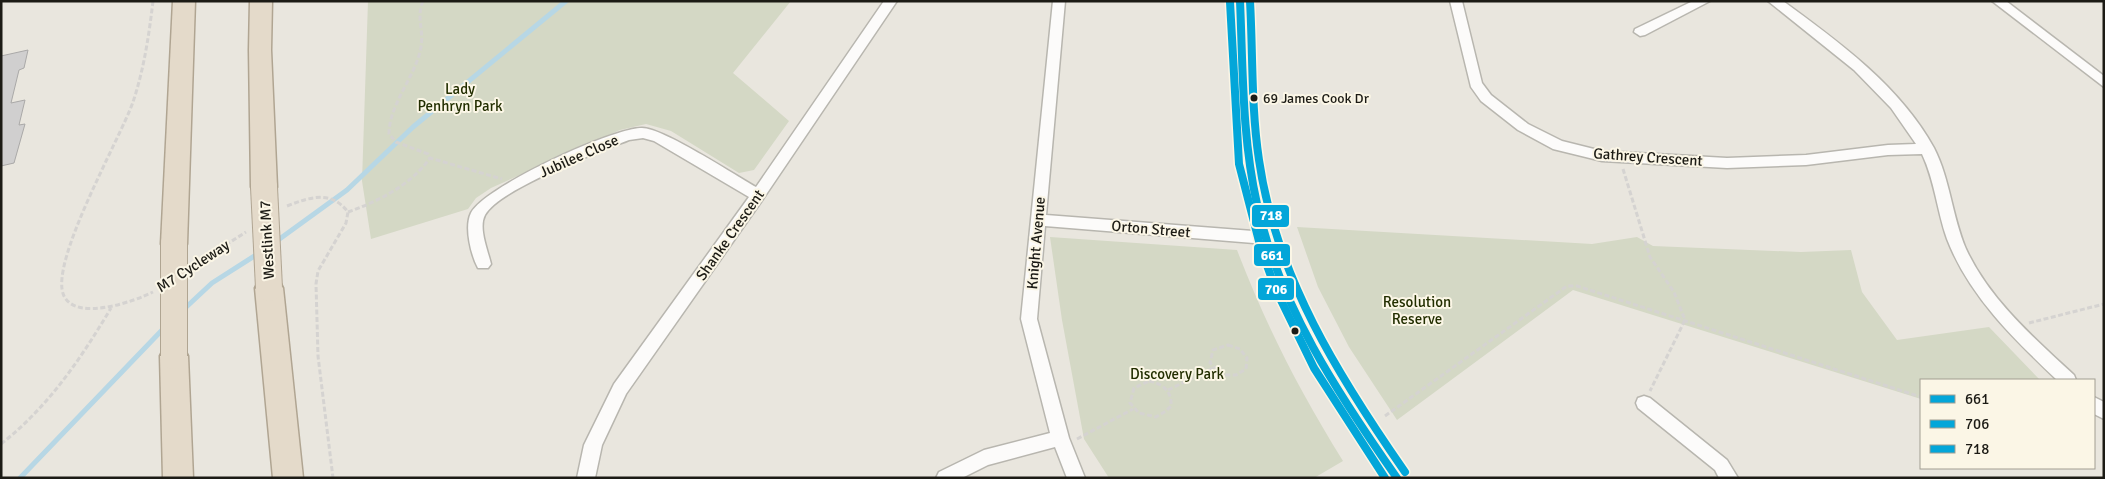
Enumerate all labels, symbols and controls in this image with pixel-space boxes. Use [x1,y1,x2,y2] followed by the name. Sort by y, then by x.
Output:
[417,80,503,115] park label: Lady Penhryn Park
[1263,90,1370,107] place label: 69 James Cook Dr
[1249,93,1259,103] marker: 69 James Cook Dr
[537,131,621,181] street label: Jubilee Close
[1593,144,1703,170] street label: Gathrey Crescent
[692,186,768,284] street label: Shanke Crescent
[1023,196,1049,290] street label: Knight Avenue
[256,200,278,280] street label: Westlink M7
[1251,204,1290,228] line badge: 718
[1260,207,1283,224] text: 718
[1111,217,1191,241] street label: Orton Street
[153,236,233,296] street label: M7 Cycleway
[1253,243,1291,267] line badge: 661
[1261,247,1284,264] text: 661
[1257,277,1295,301] line badge: 706
[1265,281,1288,298] text: 706
[1383,293,1451,328] park label: Resolution Reserve
[1290,326,1300,336] unlabelled marker
[1130,365,1225,383] park label: Discovery Park
[1920,379,2095,469] legend
[1965,390,1989,408] text: 661
[1965,415,1989,433] text: 706
[1965,440,1989,458] text: 718

